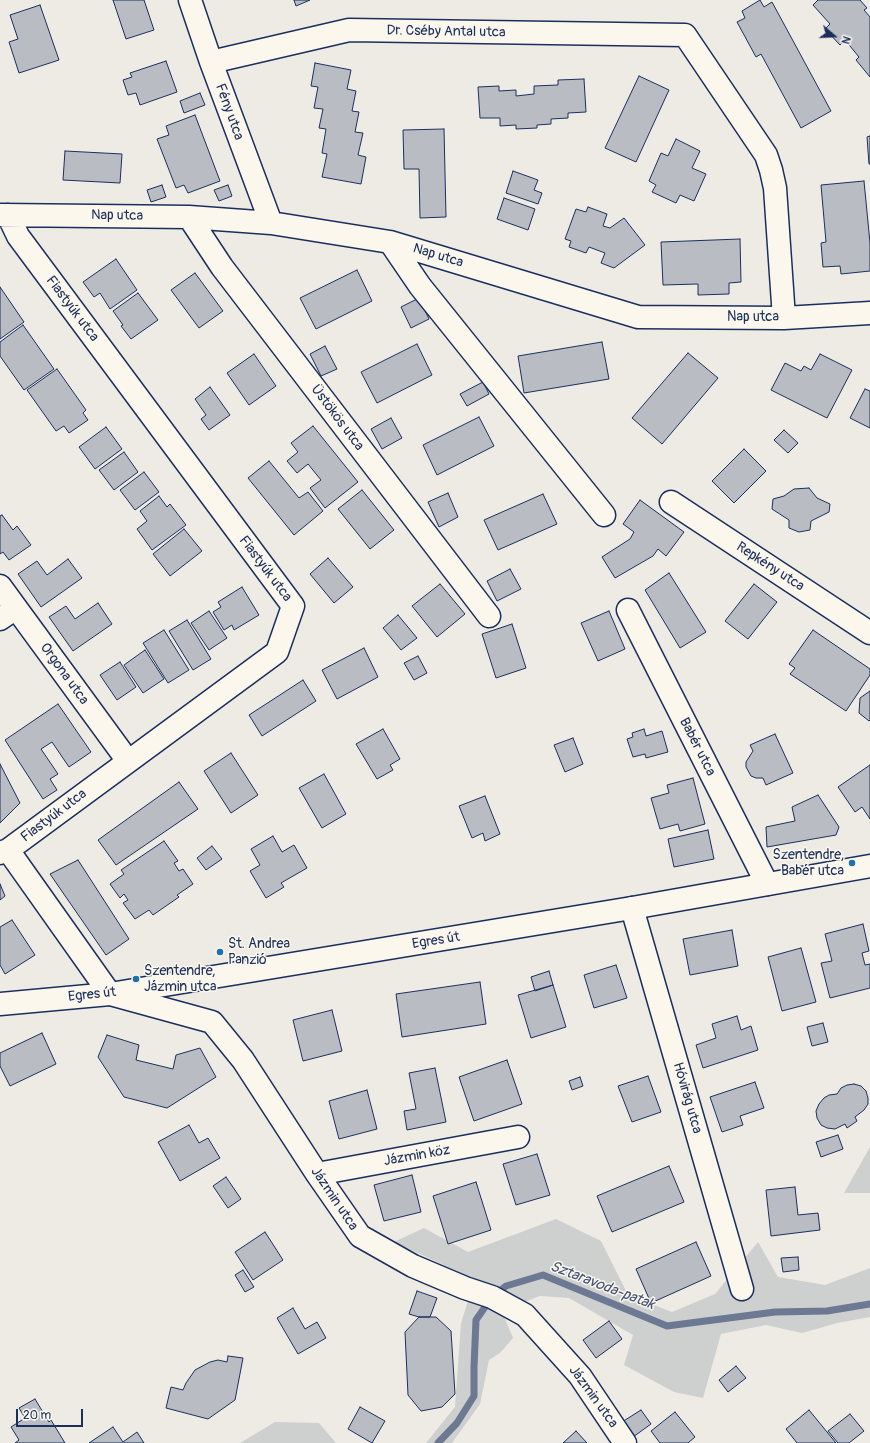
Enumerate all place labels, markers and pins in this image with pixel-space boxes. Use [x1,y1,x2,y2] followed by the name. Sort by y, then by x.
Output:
[773,847,844,880] place label: Szentendre, Babér utca
[847,858,857,868] marker: Szentendre, Babér utca
[228,936,290,968] place label: St. Andrea Panzió
[215,947,225,957] marker: St. Andrea Panzió
[144,963,217,996] place label: Szentendre, Jázmin utca
[131,974,141,984] marker: Szentendre, Jázmin utca

